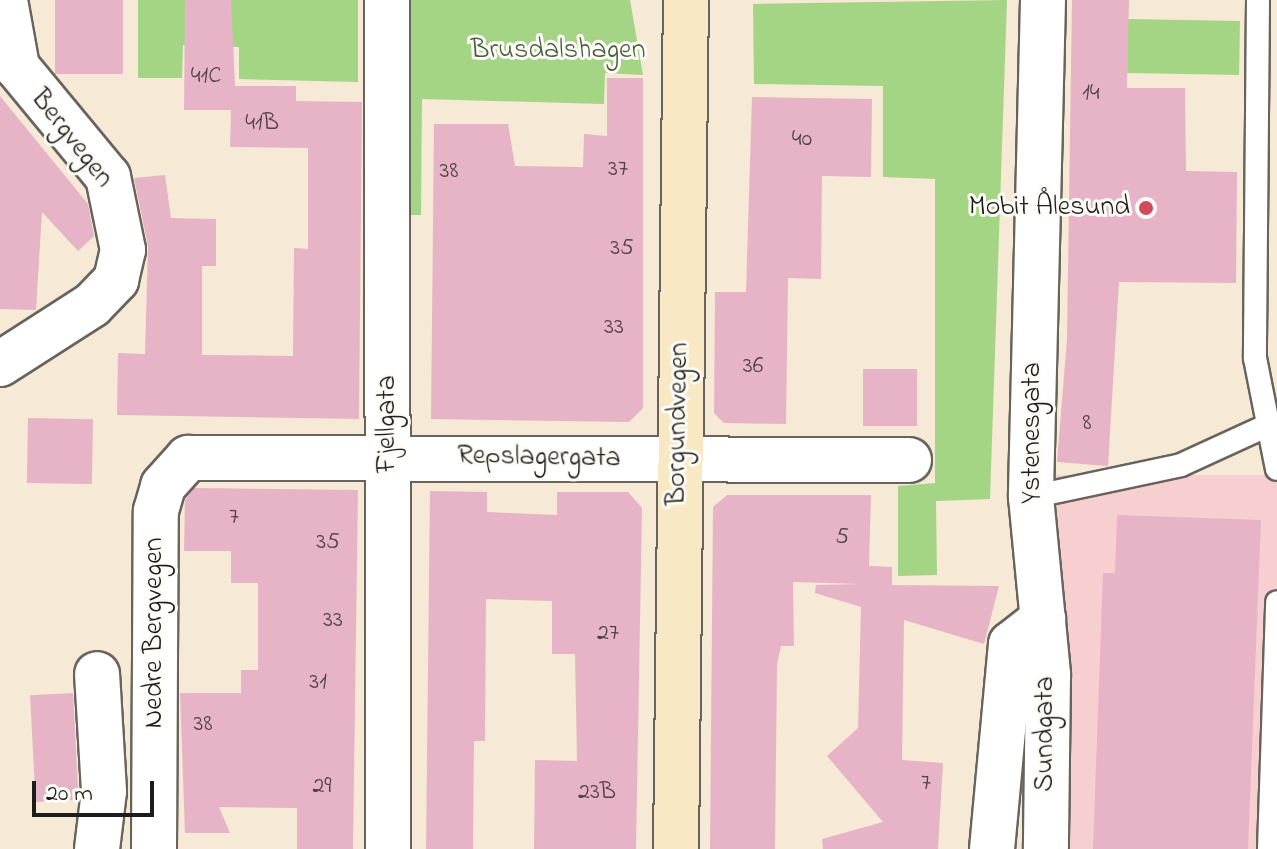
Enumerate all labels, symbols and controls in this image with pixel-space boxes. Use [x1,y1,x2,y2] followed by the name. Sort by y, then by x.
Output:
[471,34,645,68] park label: Brusdalshagen
[191,63,221,91] house number: 41C
[1082,80,1100,108] house number: 14
[22,83,120,195] street label: Bergvegen
[245,110,279,138] house number: 41B
[792,126,812,154] house number: 40
[608,156,628,184] house number: 37
[440,158,458,186] house number: 38
[969,191,1130,225] place label: Mobit Ålesund
[1137,199,1155,217] marker: Mobit Ålesund
[610,235,634,263] house number: 35
[604,314,624,342] house number: 33
[661,342,697,506] street label: Borgundvegen
[743,353,763,381] house number: 36
[1016,362,1050,504] street label: Ystenesgata
[371,375,405,473] street label: Fjellgata
[1083,410,1091,438] house number: 8
[457,440,621,476] street label: Repslagergata
[229,504,239,532] house number: 7
[835,524,849,552] house number: 5
[316,529,340,557] house number: 35
[138,537,172,729] street label: Nedre Bergvegen
[323,607,343,635] house number: 33
[597,620,619,648] house number: 27
[309,669,327,697] house number: 31
[1029,676,1063,792] street label: Sundgata
[194,711,212,739] house number: 38
[36,765,158,815] scale bar
[921,770,931,798] house number: 7
[312,773,332,801] house number: 29
[46,777,93,812] text: 20 m
[578,779,616,807] house number: 23B

